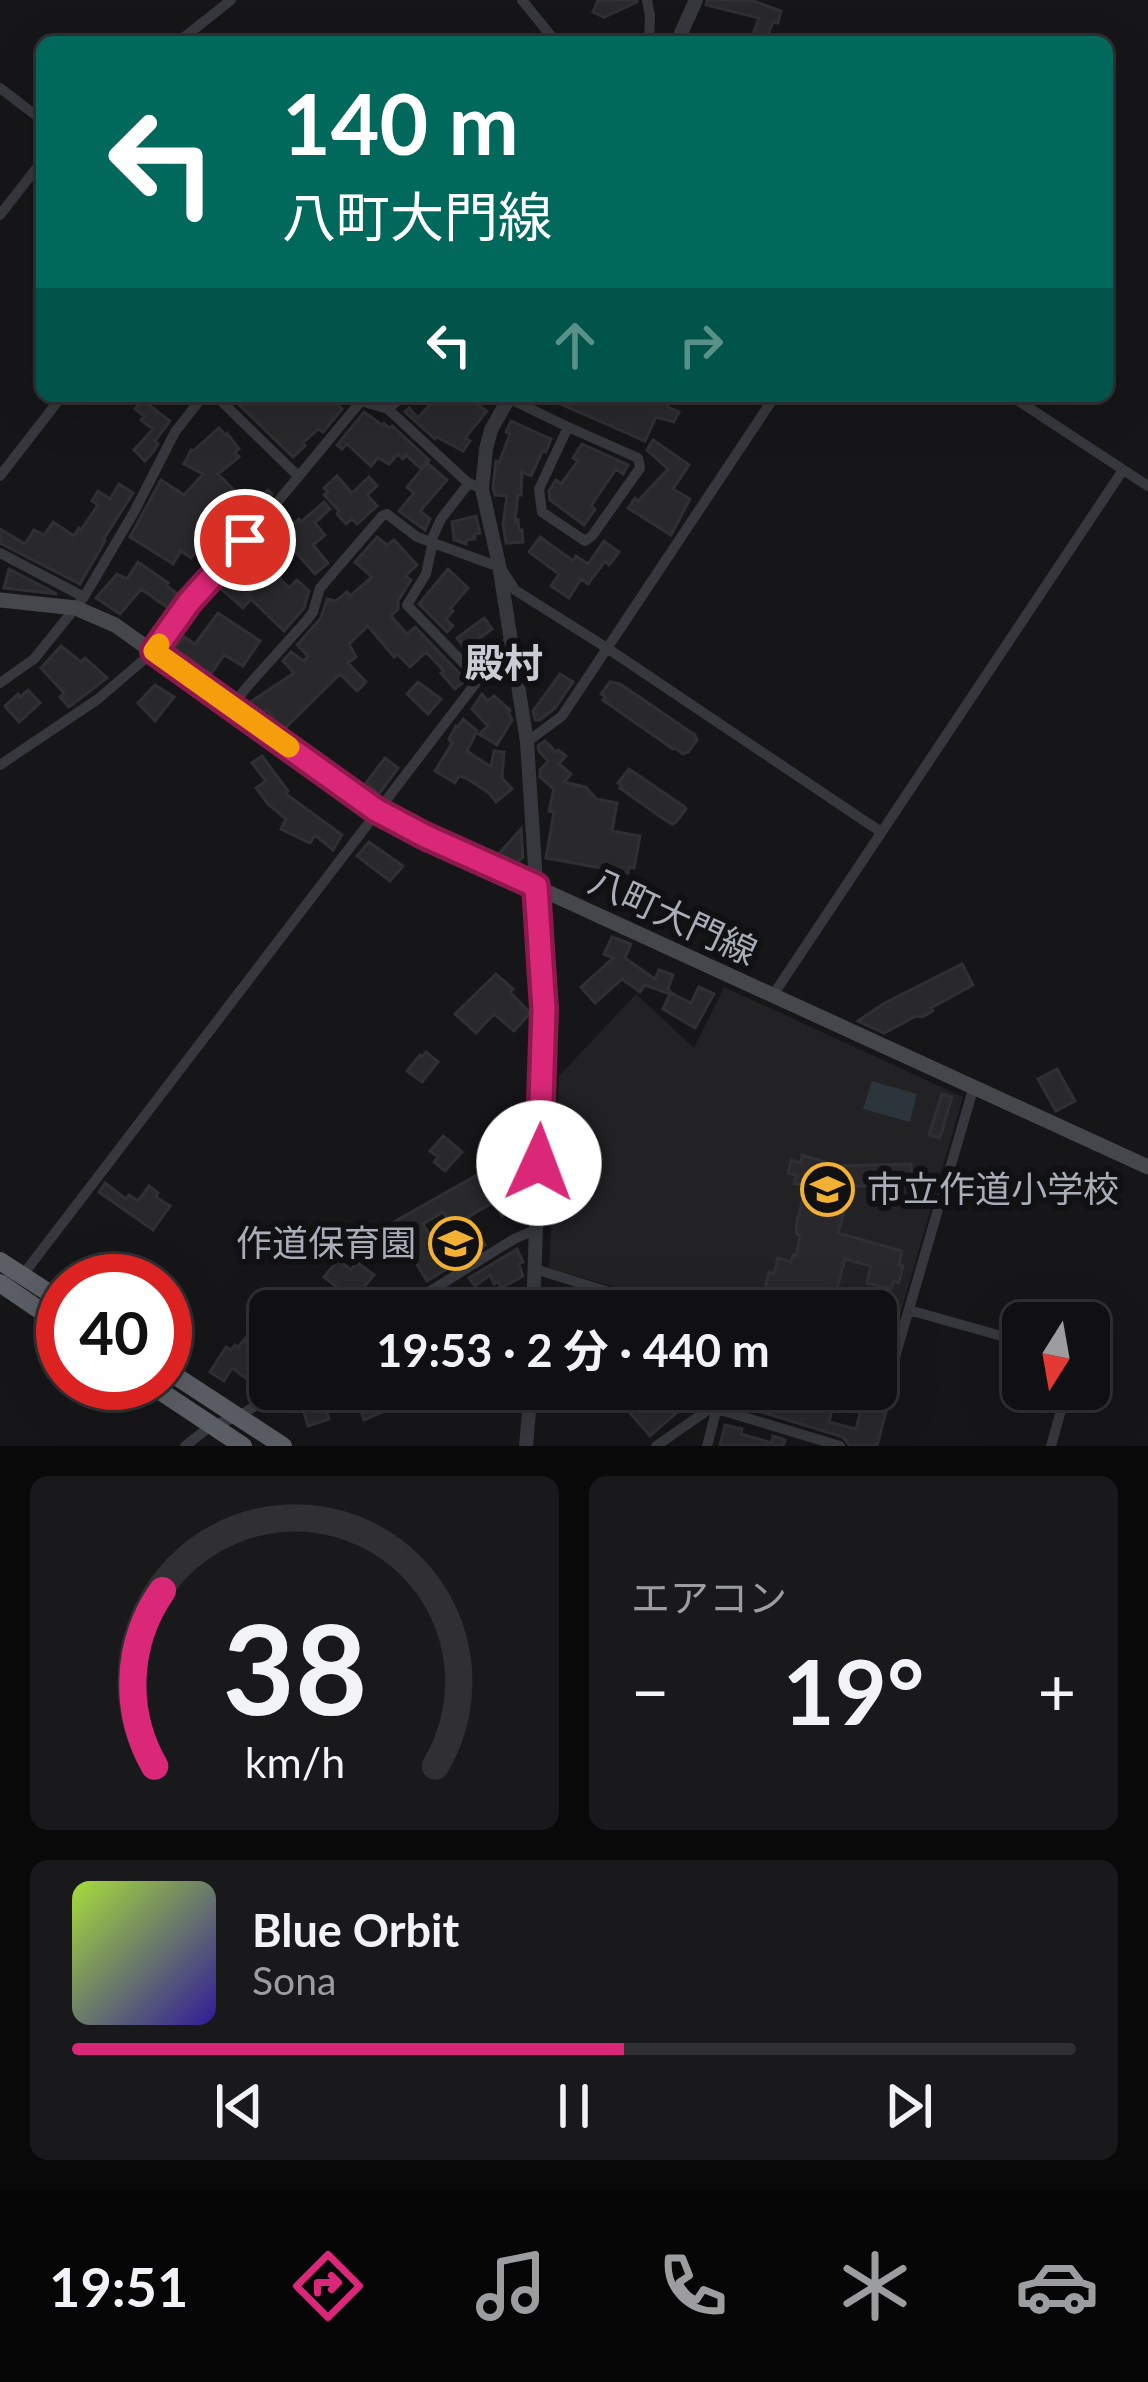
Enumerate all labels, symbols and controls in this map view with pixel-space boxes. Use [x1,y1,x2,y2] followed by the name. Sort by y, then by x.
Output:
[282,72,519,173] text: 140 m
[84,84,240,240] icon: left
[282,184,552,249] text: 八町大門線
[416,312,482,378] icon: left
[542,312,608,378] icon: ahead
[668,312,734,378] icon: right
[194,489,296,591] pin
[212,507,278,573] icon: arrive
[465,639,543,685] district label: 殿村
[583,857,764,973] street label: 八町大門線
[476,1100,602,1226] position arrow
[800,1161,856,1217] school or university icon: 市立作道小学校
[867,1166,1119,1210] place label: 市立作道小学校
[427,1215,483,1271] school or university icon: 作道保育園
[236,1220,416,1264] place label: 作道保育園
[36,1254,192,1410] speed limit sign: 40
[1002,1302,1110,1410] north arrow
[1002,1302,1110,1410] map controls
[376,1323,770,1377] text: 19:53 · 2 分 · 440 m
[631,1574,787,1620] text: エアコン
[222,1592,367,1742] text: 38
[783,1636,924,1744] text: 19°
[631,1651,669,1730] text: −
[1038,1651,1076,1730] text: +
[244,1736,345,1787] text: km/h
[252,1903,459,1957] text: Blue Orbit
[252,1957,336,2003] text: Sona
[206,2073,272,2139] icon: previous
[541,2073,607,2139] icon: pause
[876,2073,942,2139] icon: next
[286,2244,370,2328] icon: directions
[469,2244,553,2328] icon: music
[651,2244,735,2328] icon: phone
[833,2244,917,2328] icon: climate
[1015,2244,1099,2328] icon: car
[49,2254,188,2319] text: 19:51

